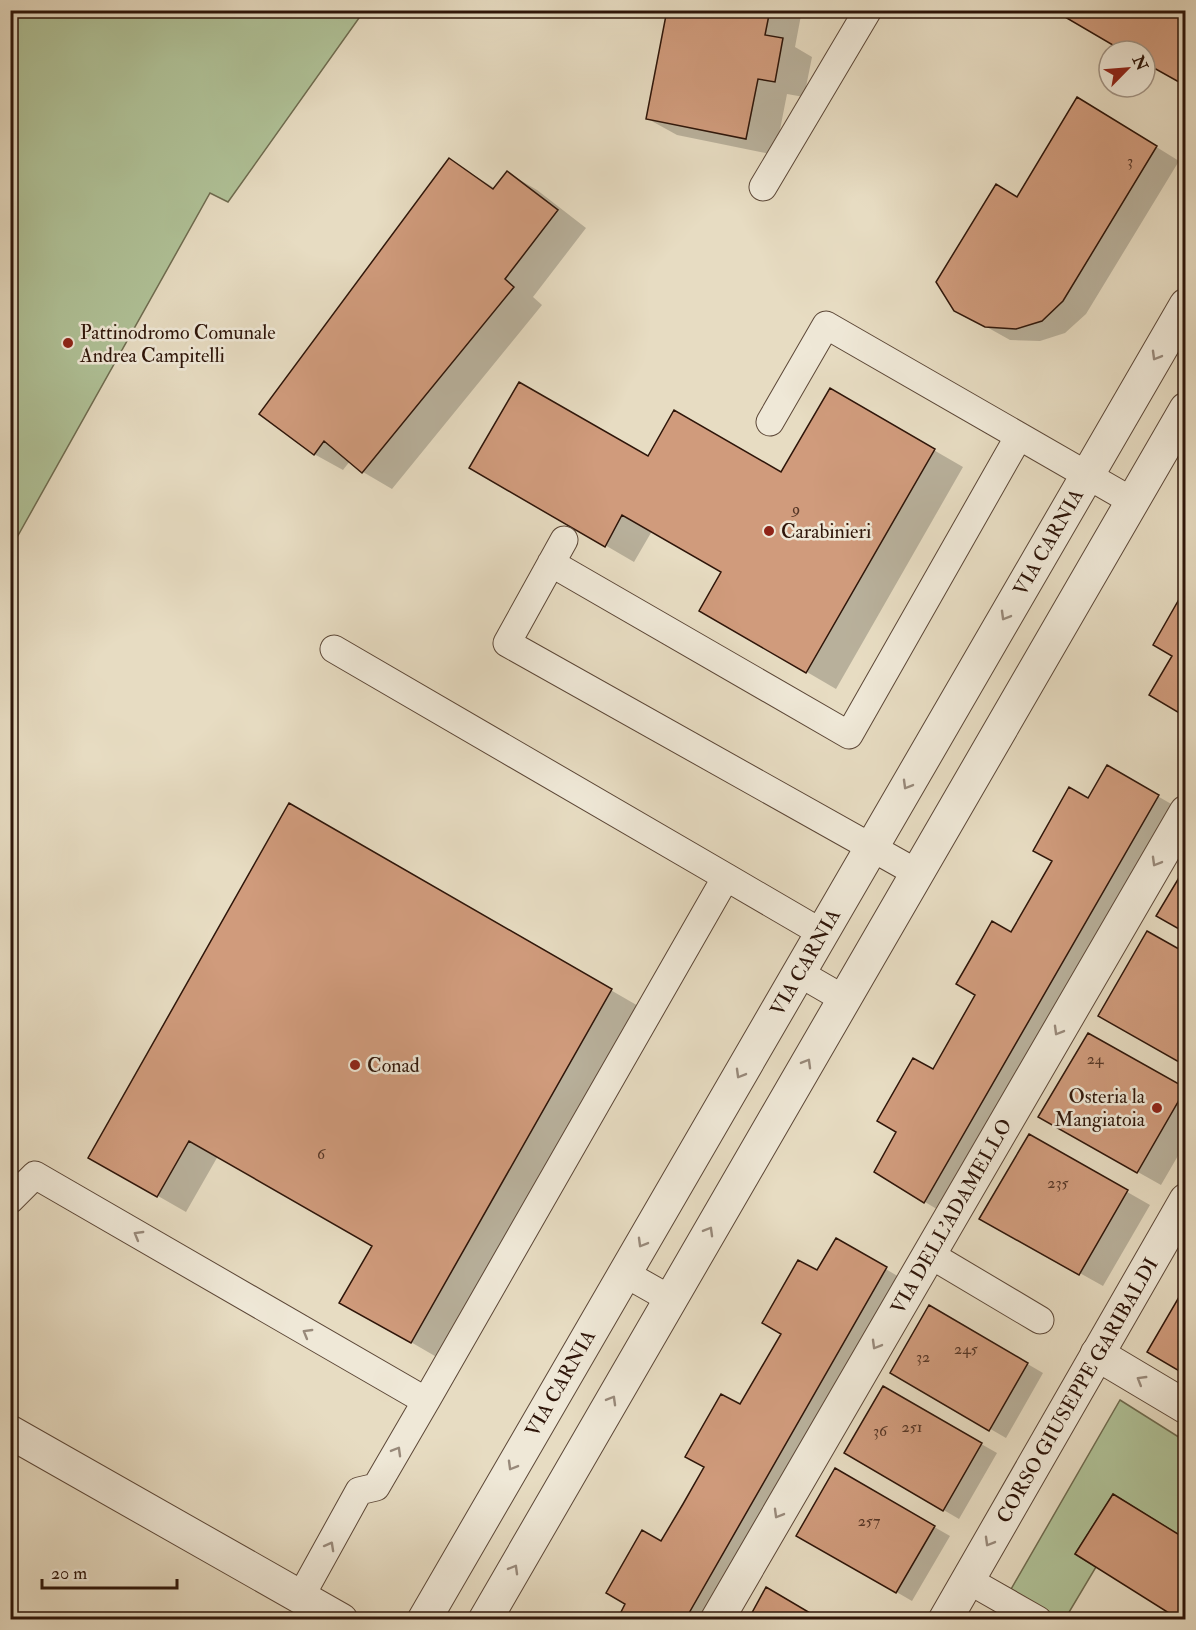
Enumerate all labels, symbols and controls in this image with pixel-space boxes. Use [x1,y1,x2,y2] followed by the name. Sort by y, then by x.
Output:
[1097,39,1157,99] north arrow
[1127,51,1152,74] text: N
[1127,151,1133,171] house number: 3
[79,320,276,369] place label: Pattinodromo Comunale Andrea Campitelli
[61,336,75,350] marker: Pattinodromo Comunale Andrea Campitelli
[1152,350,1163,360] one-way arrow
[1008,484,1089,600] street label: VIA CARNIA
[791,499,800,519] house number: 9
[781,519,871,544] place label: Carabinieri
[762,524,776,538] marker: Carabinieri
[1001,610,1012,620] one-way arrow
[903,779,914,789] one-way arrow
[1152,856,1163,867] one-way arrow
[765,904,846,1020] street label: VIA CARNIA
[1054,1025,1065,1035] one-way arrow
[1087,1049,1105,1069] house number: 24
[367,1053,420,1078] place label: Conad
[348,1058,362,1072] marker: Conad
[800,1058,811,1069] one-way arrow
[736,1068,747,1078] one-way arrow
[1054,1084,1146,1132] place label: Osteria la Mangiatoia
[1150,1101,1164,1115] marker: Osteria la Mangiatoia
[885,1114,1018,1318] street label: VIA DELL'ADAMELLO
[317,1144,326,1164] house number: 6
[1047,1173,1069,1193] house number: 235
[702,1227,714,1237] one-way arrow
[134,1231,145,1242] one-way arrow
[638,1237,649,1247] one-way arrow
[991,1253,1164,1527] street label: CORSO GIUSEPPE GARIBALDI
[520,1325,601,1441] street label: VIA CARNIA
[303,1328,313,1340] one-way arrow
[872,1339,883,1349] one-way arrow
[954,1339,978,1359] house number: 245
[916,1347,930,1367] house number: 32
[1137,1376,1147,1388] one-way arrow
[604,1396,616,1406] one-way arrow
[902,1417,922,1437] house number: 251
[873,1421,888,1441] house number: 36
[389,1447,401,1457] one-way arrow
[508,1460,519,1470] one-way arrow
[774,1508,785,1518] one-way arrow
[858,1511,881,1531] house number: 257
[985,1536,997,1546] one-way arrow
[322,1541,334,1552] one-way arrow
[42,1552,177,1590] scale bar
[51,1562,87,1585] text: 20 m
[507,1565,518,1575] one-way arrow

